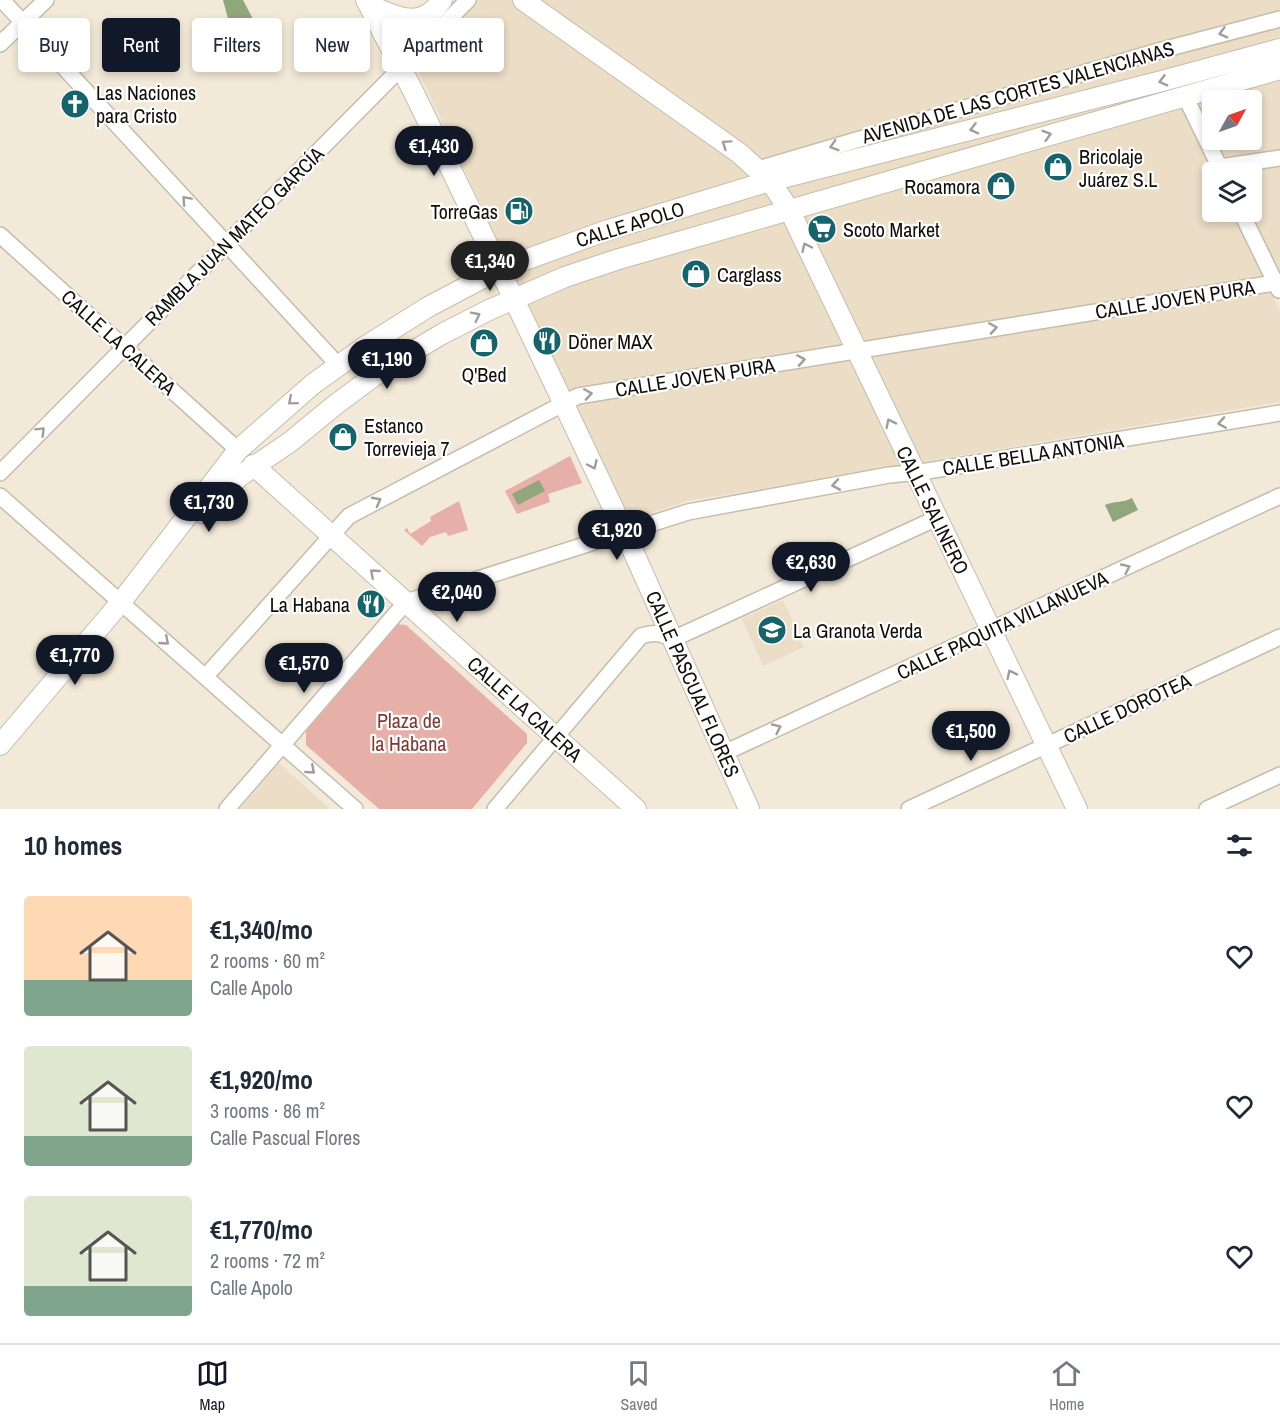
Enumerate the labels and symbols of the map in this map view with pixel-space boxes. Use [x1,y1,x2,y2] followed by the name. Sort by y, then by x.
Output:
[1219,26,1229,39] one-way arrow
[858,34,1177,150] street label: AVENIDA DE LAS CORTES VALENCIANAS
[1158,74,1169,86] one-way arrow
[96,79,196,129] place label: Las Naciones para Cristo
[59,88,91,120] church icon: Las Naciones para Cristo
[1202,90,1262,150] north arrow
[969,122,979,135] one-way arrow
[385,126,483,177] pin: €1,430
[1042,130,1052,143] one-way arrow
[830,139,840,151] one-way arrow
[139,140,330,331] street label: RAMBLA JUAN MATEO GARCÍA
[721,140,732,151] one-way arrow
[1079,143,1157,193] place label: Bricolaje Juárez S.L
[1042,151,1074,183] shop icon: Bricolaje Juárez S.L
[985,170,1017,202] shop icon: Rocamora
[904,173,980,200] place label: Rocamora
[503,195,535,227] fuel station icon: TorreGas
[572,195,688,253] street label: CALLE APOLO
[182,197,193,207] one-way arrow
[431,198,498,225] place label: TorreGas
[806,213,838,245] supermarket icon: Scoto Market
[843,216,940,243] place label: Scoto Market
[441,241,539,292] pin: €1,340
[802,242,814,253] one-way arrow
[680,258,712,290] shop icon: Carglass
[717,261,782,288] place label: Carglass
[1093,273,1257,325] street label: CALLE JOVEN PURA
[56,283,182,401] street label: CALLE LA CALERA
[469,312,480,324] one-way arrow
[988,322,998,335] one-way arrow
[531,325,563,357] restaurant icon: Döner MAX
[468,327,500,359] shop icon: Q'Bed
[568,328,653,355] place label: Döner MAX
[338,339,436,390] pin: €1,190
[613,351,777,403] street label: CALLE JOVEN PURA
[796,354,806,366] one-way arrow
[461,361,507,388] place label: Q'Bed
[583,389,592,401] one-way arrow
[288,394,299,405] one-way arrow
[364,412,450,462] place label: Estanco Torrevieja 7
[1218,416,1228,429] one-way arrow
[886,418,898,429] one-way arrow
[327,421,359,453] shop icon: Estanco Torrevieja 7
[941,426,1126,482] street label: CALLE BELLA ANTONIA
[34,427,45,437] one-way arrow
[890,441,976,579] street label: CALLE SALINERO
[585,458,597,469] one-way arrow
[831,478,841,490] one-way arrow
[160,482,258,533] pin: €1,730
[370,497,381,508] one-way arrow
[568,510,666,561] pin: €1,920
[762,542,860,593] pin: €2,630
[1119,563,1130,575] one-way arrow
[892,564,1112,686] street label: CALLE PAQUITA VILLANUEVA
[370,569,381,580] one-way arrow
[408,572,506,623] pin: €2,040
[640,586,746,782] street label: CALLE PASCUAL FLORES
[355,588,387,620] restaurant icon: La Habana
[270,591,350,618] place label: La Habana
[756,614,788,646] school or university icon: La Granota Verda
[793,617,922,644] place label: La Granota Verda
[158,634,169,645] one-way arrow
[26,635,124,686] pin: €1,770
[255,643,353,694] pin: €1,570
[462,650,588,768] street label: CALLE LA CALERA
[1059,667,1195,749] street label: CALLE DOROTEA
[1007,669,1019,680] one-way arrow
[372,707,446,757] park label: Plaza de la Habana
[922,711,1020,762] pin: €1,500
[770,724,781,736] one-way arrow
[304,763,315,774] one-way arrow

